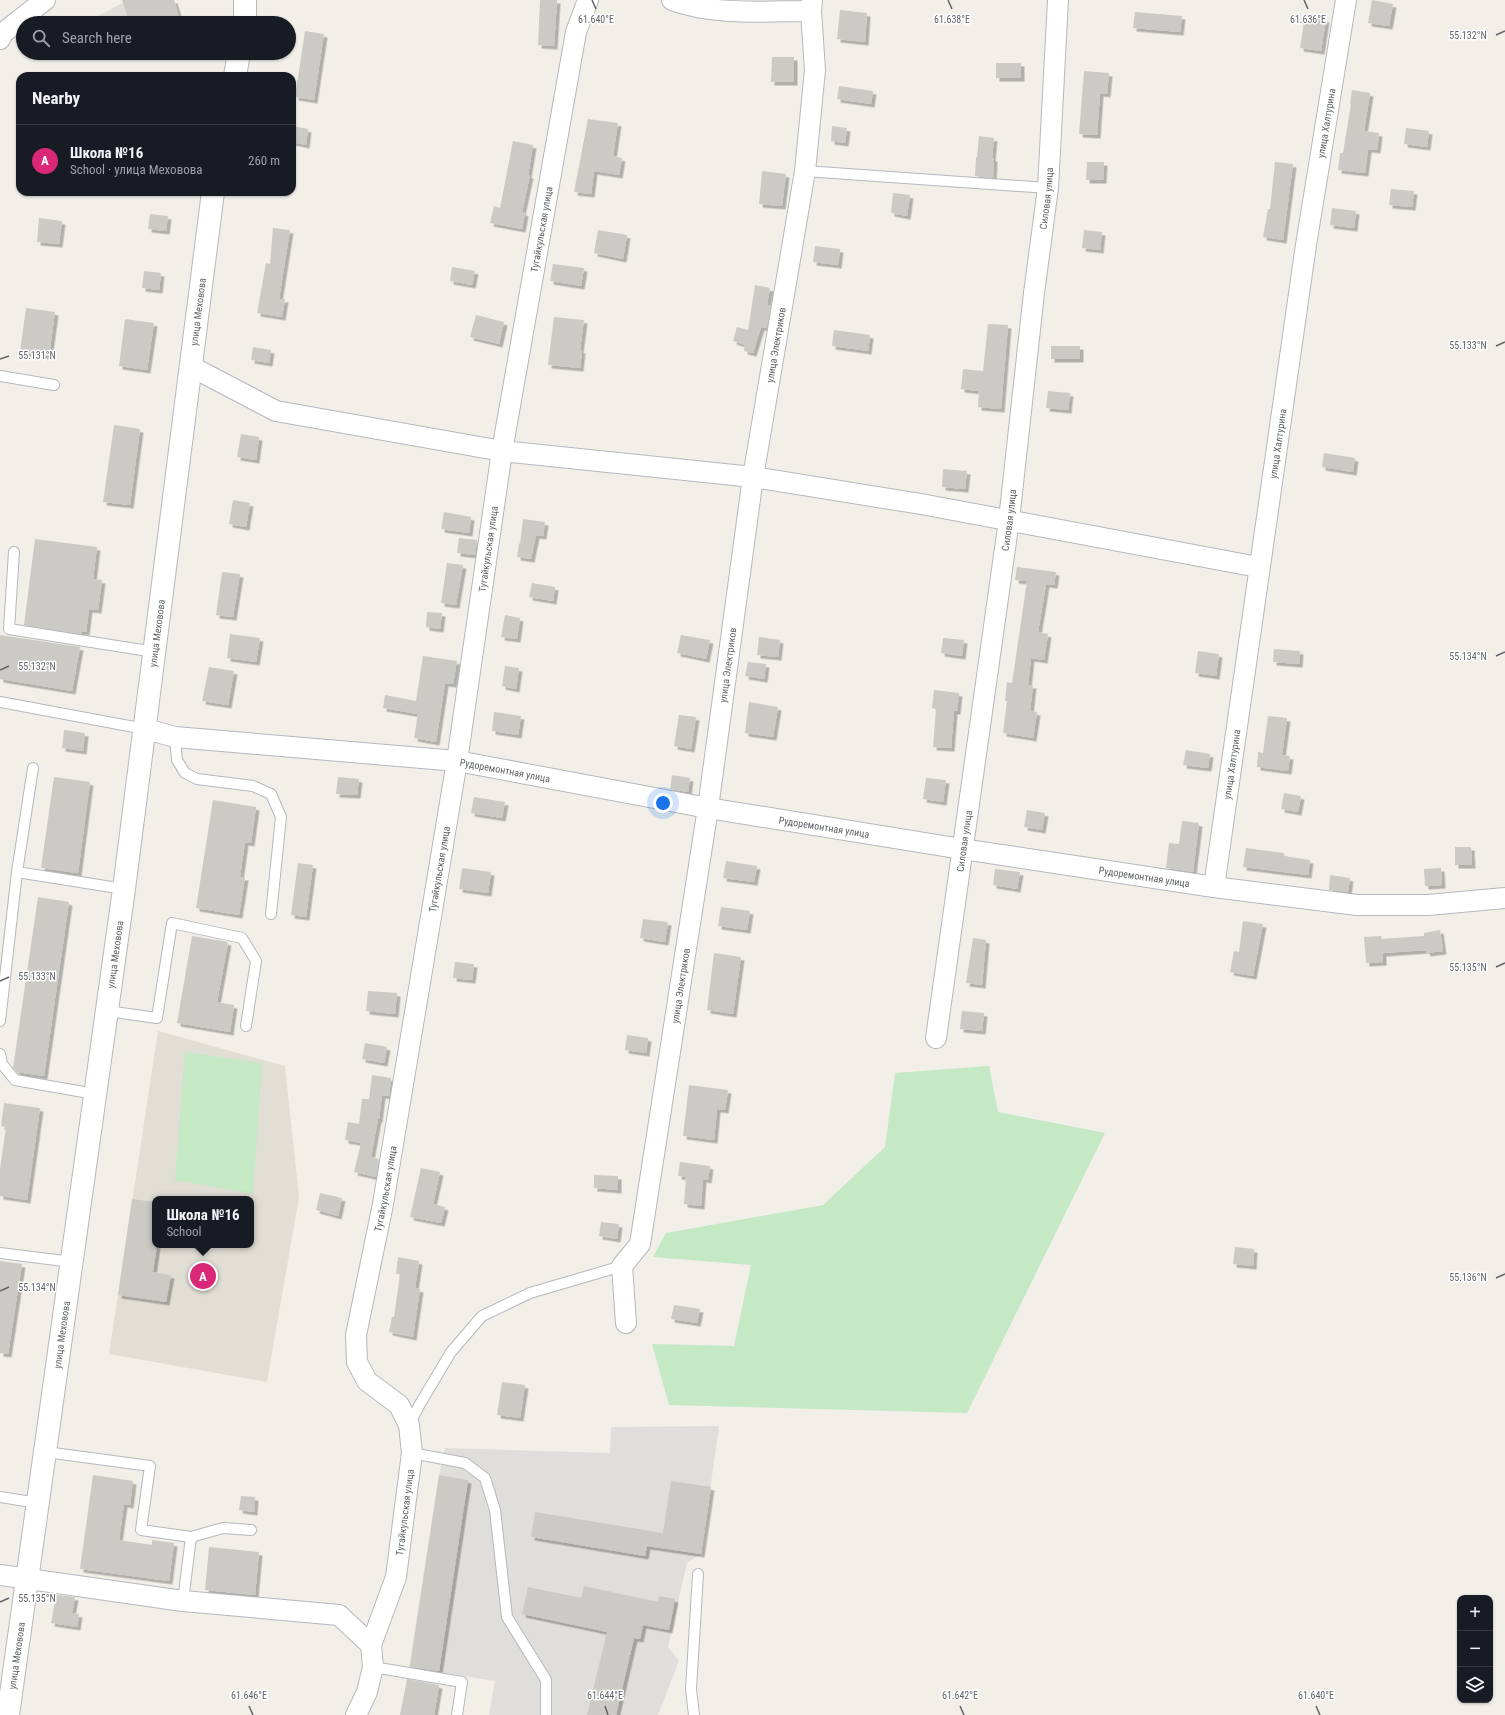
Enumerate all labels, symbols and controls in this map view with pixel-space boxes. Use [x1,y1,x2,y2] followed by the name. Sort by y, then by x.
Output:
[578,14,614,25] text: 61.640°E
[934,14,970,25] text: 61.638°E
[1290,14,1326,25] text: 61.636°E
[16,16,296,60] search box
[30,27,52,49] icon: search
[62,29,132,47] text: Search here
[1449,30,1487,41] text: 55.132°N
[1315,87,1338,159] street label: улица Халтурина
[32,88,80,108] text: Nearby
[70,144,143,162] text: Школа №16
[41,153,49,168] text: A
[248,153,280,168] text: 260 m
[70,162,203,177] text: School · улица Меховова
[1038,167,1055,230] street label: Силовая улица
[529,185,555,273] street label: Тугайкульская улица
[188,277,208,346] street label: улица Меховова
[764,306,788,383] street label: улица Электриков
[1449,340,1487,351] text: 55.133°N
[18,350,56,361] text: 55.131°N
[1268,408,1289,479] street label: улица Халтурина
[1000,489,1018,552] street label: Силовая улица
[477,505,500,593] street label: Тугайкульская улица
[147,599,167,668] street label: улица Меховова
[717,627,738,704] street label: улица Электриков
[1449,651,1487,662] text: 55.134°N
[18,661,56,672] text: 55.132°N
[1222,729,1243,800] street label: улица Халтурина
[459,757,551,784] street label: Рудоремонтная улица
[653,793,673,813] your location
[954,809,974,873] street label: Силовая улица
[778,814,870,840] street label: Рудоремонтная улица
[427,825,452,913] street label: Тугайкульская улица
[1098,865,1190,889] street label: Рудоремонтная улица
[105,920,126,989] street label: улица Меховова
[669,947,692,1024] street label: улица Электриков
[1449,962,1487,973] text: 55.135°N
[18,971,56,982] text: 55.133°N
[372,1145,399,1233] street label: Тугайкульская улица
[152,1196,254,1248] popup
[166,1206,240,1224] text: Школа №16
[166,1224,201,1239] text: School
[190,1261,216,1291] pin: A
[1449,1272,1487,1283] text: 55.136°N
[18,1282,56,1293] text: 55.134°N
[52,1300,72,1369] street label: улица Меховова
[394,1468,416,1556] street label: Тугайкульская улица
[18,1593,56,1604] text: 55.135°N
[1457,1595,1493,1703] map controls
[1457,1595,1493,1631] button: +
[7,1621,27,1690] street label: улица Меховова
[1457,1631,1493,1667] button: −
[1457,1667,1493,1703] button: layers
[231,1690,267,1701] text: 61.646°E
[587,1690,623,1701] text: 61.644°E
[942,1690,978,1701] text: 61.642°E
[1298,1690,1334,1701] text: 61.640°E

